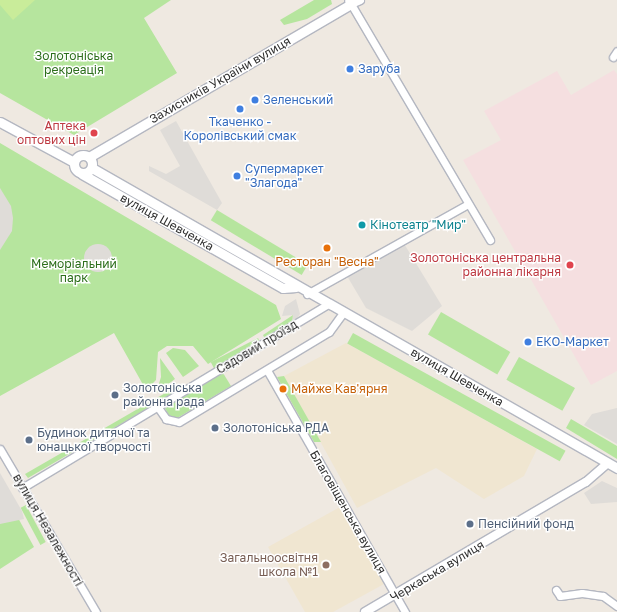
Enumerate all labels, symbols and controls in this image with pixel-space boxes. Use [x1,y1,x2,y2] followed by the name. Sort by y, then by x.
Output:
[147,34,293,126] street label: Захисників України вулиця
[35,49,113,77] park label: Золотоніська рекреація
[358,62,400,76] place label: Заруба
[345,64,355,74] marker: Заруба
[263,93,333,107] place label: Зеленський
[250,95,260,105] marker: Зеленський
[235,104,245,114] marker: Ткаченко - Королівський смак
[183,115,297,143] place label: Ткаченко - Королівський смак
[17,119,86,147] place label: Аптека оптових цін
[89,128,99,138] marker: Аптека оптових цін
[245,162,324,190] place label: Супермаркет "Злагода"
[232,171,242,181] marker: Супермаркет "Злагода"
[118,190,216,254] street label: вулиця Шевченка
[370,218,466,232] place label: Кінотеатр "Мир"
[357,220,367,230] marker: Кінотеатр "Мир"
[322,243,332,253] marker: Ресторан "Весна"
[410,251,561,279] place label: Золотоніська центральна районна лікарня
[275,255,379,269] place label: Ресторан "Весна"
[31,257,117,285] park label: Меморіальний парк
[564,259,576,271] marker: Золотоніська центральна районна лікарня
[214,317,300,377] street label: Садовий проїзд
[536,335,609,349] place label: ЕКО-Маркет
[523,337,533,347] marker: ЕКО-Маркет
[408,345,506,409] street label: вулиця Шевченка
[123,381,204,409] place label: Золотоніська районна рада
[291,382,387,396] place label: Майже Кав'ярня
[278,384,288,394] marker: Майже Кав'ярня
[110,390,120,400] marker: Золотоніська районна рада
[223,421,329,435] place label: Золотоніська РДА
[210,423,220,433] marker: Золотоніська РДА
[37,426,151,454] place label: Будинок дитячої та юнацької творчості
[24,435,34,445] marker: Будинок дитячої та юнацької творчості
[307,448,389,576] street label: Благовіщенська вулиця
[10,471,86,589] street label: вулиця Незалежності
[478,517,574,531] place label: Пенсійний фонд
[465,519,475,529] marker: Пенсійний фонд
[387,537,487,605] street label: Черкаська вулиця
[220,551,318,579] place label: Загальноосвітня школа №1
[321,560,331,570] marker: Загальноосвітня школа №1

